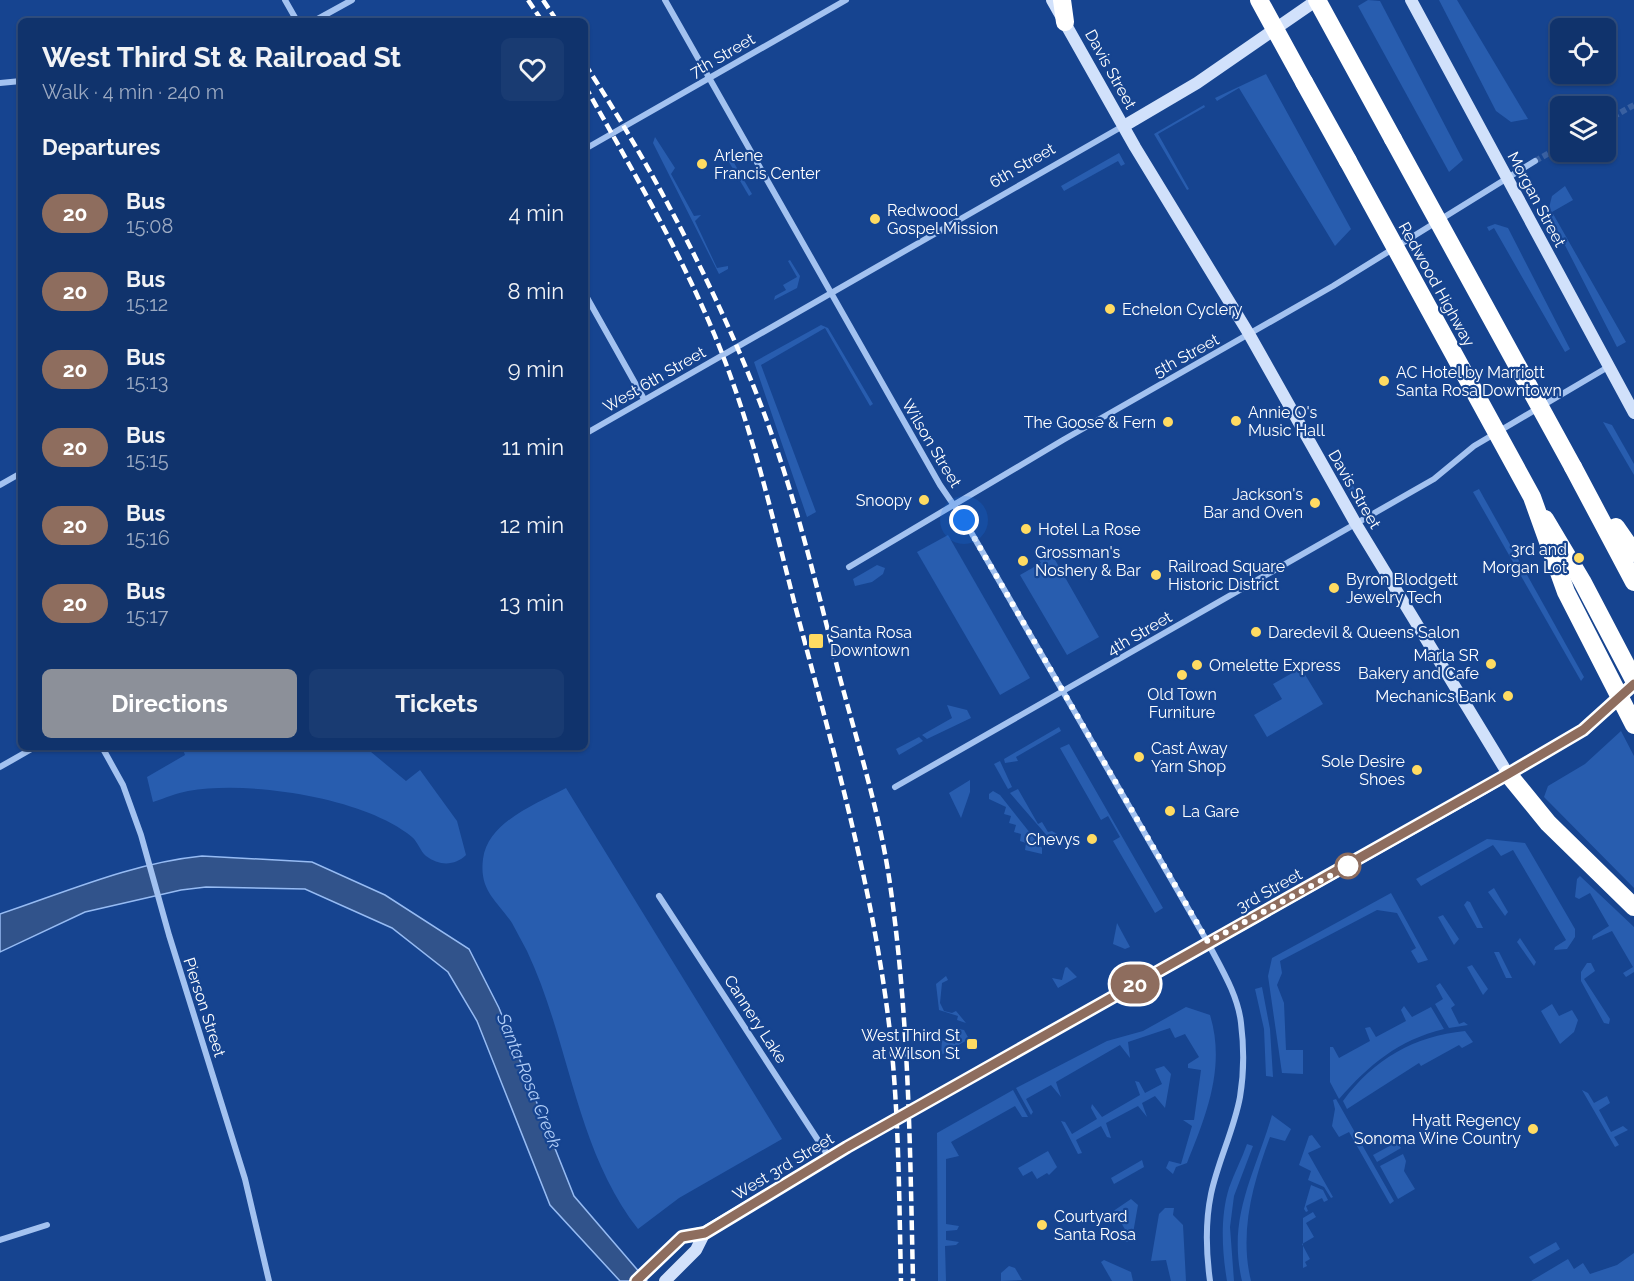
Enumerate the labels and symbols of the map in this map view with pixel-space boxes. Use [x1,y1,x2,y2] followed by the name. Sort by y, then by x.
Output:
[1081,26,1141,113] street label: Davis Street
[686,29,759,82] street label: 7th Street
[986,139,1059,192] street label: 6th Street
[714,146,821,183] place label: Arlene Francis Center
[1503,148,1570,251] street label: Morgan Street
[695,157,709,171] marker: Arlene Francis Center
[887,201,998,238] place label: Redwood Gospel Mission
[868,212,882,226] marker: Redwood Gospel Mission
[1394,219,1479,350] street label: Redwood Highway
[1122,300,1243,319] place label: Echelon Cyclery
[1103,302,1117,316] marker: Echelon Cyclery
[1150,329,1223,381] street label: 5th Street
[600,342,709,416] street label: West 6th Street
[1396,363,1562,400] place label: AC Hotel by Marriott Santa Rosa Downtown
[1377,374,1391,388] marker: AC Hotel by Marriott Santa Rosa Downtown
[898,396,966,491] street label: Wilson Street
[1248,403,1325,440] place label: Annie O's Music Hall
[1024,413,1156,432] place label: The Goose & Fern
[1229,414,1243,428] marker: Annie O's Music Hall
[1161,415,1175,429] marker: The Goose & Fern
[1324,446,1385,533] street label: Davis Street
[1203,485,1303,522] place label: Jackson's Bar and Oven
[856,491,912,510] place label: Snoopy
[917,493,931,507] marker: Snoopy
[1308,496,1322,510] marker: Jackson's Bar and Oven
[949,505,979,535] your location
[1038,520,1141,539] place label: Hotel La Rose
[1019,522,1033,536] marker: Hotel La Rose
[1482,540,1568,577] place label: 3rd and Morgan Lot
[1035,543,1141,580] place label: Grossman's Noshery & Bar
[1572,551,1586,565] marker: 3rd and Morgan Lot
[1016,554,1030,568] marker: Grossman's Noshery & Bar
[1168,557,1285,594] place label: Railroad Square Historic District
[1149,568,1163,582] marker: Railroad Square Historic District
[1346,570,1459,607] place label: Byron Blodgett Jewelry Tech
[1327,581,1341,595] marker: Byron Blodgett Jewelry Tech
[1103,607,1176,660] street label: 4th Street
[830,623,912,660] place label: Santa Rosa Downtown
[1268,623,1460,642] place label: Daredevil & Queens Salon
[1249,625,1263,639] marker: Daredevil & Queens Salon
[807,632,825,650] marker: Santa Rosa Downtown
[1358,646,1479,683] place label: Marla SR Bakery and Cafe
[1209,656,1341,675] place label: Omelette Express
[1484,657,1498,671] marker: Marla SR Bakery and Cafe
[1190,658,1204,672] marker: Omelette Express
[1175,668,1189,682] marker: Old Town Furniture
[1147,685,1217,722] place label: Old Town Furniture
[1375,687,1497,706] place label: Mechanics Bank
[1501,689,1515,703] marker: Mechanics Bank
[1151,739,1228,776] place label: Cast Away Yarn Shop
[1132,750,1146,764] marker: Cast Away Yarn Shop
[1321,752,1405,789] place label: Sole Desire Shoes
[1410,763,1424,777] marker: Sole Desire Shoes
[1182,802,1239,821] place label: La Gare
[1163,804,1177,818] marker: La Gare
[1026,830,1080,849] place label: Chevys
[1085,832,1099,846] marker: Chevys
[1335,853,1361,879] unlabelled marker
[1233,864,1306,916] street label: 3rd Street
[180,955,230,1060] street label: Pierson Street
[1108,964,1162,1004] line badge: 20
[720,972,791,1067] street label: Cannery Lake
[492,1009,566,1152] water label: Santa Rosa Creek
[861,1026,961,1063] place label: West Third St at Wilson St
[965,1037,979,1051] marker: West Third St at Wilson St
[1354,1111,1521,1148] place label: Hyatt Regency Sonoma Wine Country
[1526,1122,1540,1136] marker: Hyatt Regency Sonoma Wine Country
[729,1128,838,1204] street label: West 3rd Street
[1054,1207,1136,1244] place label: Courtyard Santa Rosa
[1035,1218,1049,1232] marker: Courtyard Santa Rosa

